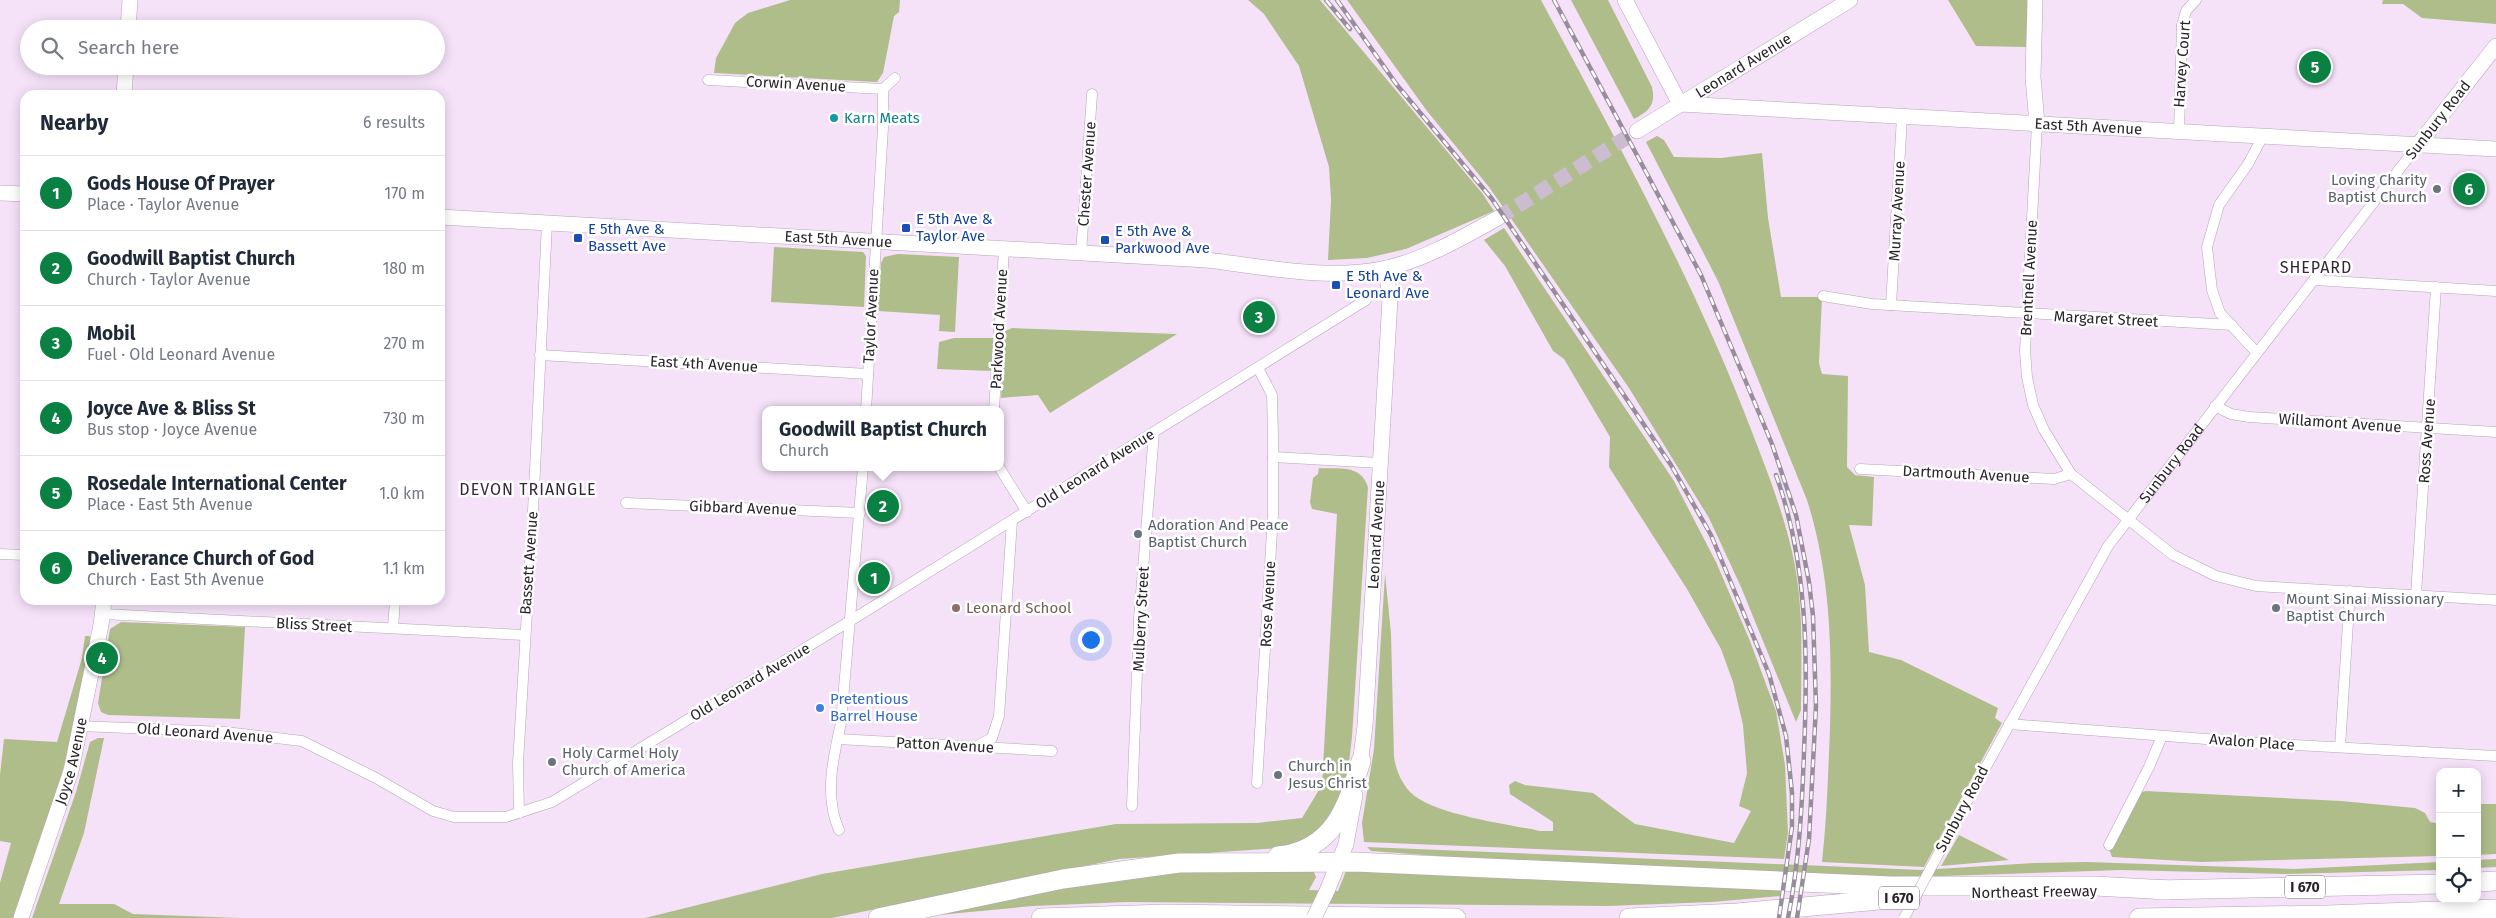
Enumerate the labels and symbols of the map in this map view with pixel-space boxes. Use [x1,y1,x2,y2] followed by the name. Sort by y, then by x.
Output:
[2170,19,2194,108] street label: Harvey Court
[1692,29,1795,102] street label: Leonard Avenue
[2299,48,2331,86] pin: 5
[746,72,846,96] street label: Corwin Avenue
[2402,77,2474,163] street label: Sunbury Road
[844,109,920,127] place label: Karn Meats
[828,112,840,124] marker: Karn Meats
[2034,115,2143,138] street label: East 5th Avenue
[1074,121,1100,227] street label: Chester Avenue
[1885,160,1909,262] street label: Murray Avenue
[2453,170,2485,208] pin: 6
[2328,171,2428,206] place label: Loving Charity Baptist Church
[2431,183,2443,195] marker: Loving Charity Baptist Church
[916,210,993,245] place label: E 5th Ave & Taylor Ave
[2017,219,2041,337] street label: Brentnell Avenue
[588,220,666,255] place label: E 5th Ave & Bassett Ave
[900,222,912,234] marker: E 5th Ave & Taylor Ave
[1115,222,1210,257] place label: E 5th Ave & Parkwood Ave
[784,227,893,251] street label: East 5th Avenue
[572,232,584,244] marker: E 5th Ave & Bassett Ave
[1099,234,1111,246] marker: E 5th Ave & Parkwood Ave
[2280,258,2352,277] district label: SHEPARD
[1346,267,1429,302] place label: E 5th Ave & Leonard Ave
[860,268,882,364] street label: Taylor Avenue
[987,268,1011,390] street label: Parkwood Avenue
[1330,279,1342,291] marker: E 5th Ave & Leonard Ave
[1243,298,1275,336] pin: 3
[2053,307,2159,331] street label: Margaret Street
[650,352,758,376] street label: East 4th Avenue
[2415,398,2439,484] street label: Ross Avenue
[2278,410,2402,436] street label: Willamont Avenue
[2136,420,2208,507] street label: Sunbury Road
[1032,425,1158,513] street label: Old Leonard Avenue
[1902,462,2030,486] street label: Dartmouth Avenue
[459,480,597,499] district label: DEVON TRIANGLE
[1364,480,1388,590] street label: Leonard Avenue
[867,487,899,525] pin: 2
[689,497,797,519] street label: Gibbard Avenue
[516,511,542,615] street label: Bassett Avenue
[1148,516,1289,551] place label: Adoration And Peace Baptist Church
[1132,528,1144,540] marker: Adoration And Peace Baptist Church
[858,559,890,597] pin: 1
[1257,560,1279,648] street label: Rose Avenue
[1129,565,1153,672] street label: Mulberry Street
[2286,590,2444,625] place label: Mount Sinai Missionary Baptist Church
[966,599,1072,617] place label: Leonard School
[950,602,962,614] marker: Leonard School
[2270,602,2282,614] marker: Mount Sinai Missionary Baptist Church
[275,614,353,636] street label: Bliss Street
[1078,627,1104,653] your location
[86,639,118,677] pin: 4
[687,639,813,725] street label: Old Leonard Avenue
[830,690,918,725] place label: Pretentious Barrel House
[814,702,826,714] marker: Pretentious Barrel House
[51,716,91,807] street label: Joyce Avenue
[136,719,274,747] street label: Old Leonard Avenue
[2209,730,2295,754] street label: Avalon Place
[896,733,994,757] street label: Patton Avenue
[562,744,686,779] place label: Holy Carmel Holy Church of America
[546,756,558,768] marker: Holy Carmel Holy Church of America
[1288,757,1368,792] place label: Church in Jesus Christ
[1932,763,1992,855] street label: Sunbury Road
[1272,769,1284,781] marker: Church in Jesus Christ
[2285,876,2325,899] road number: I 670
[1971,882,2098,902] street label: Northeast Freeway
[1879,886,1919,910] road number: I 670

